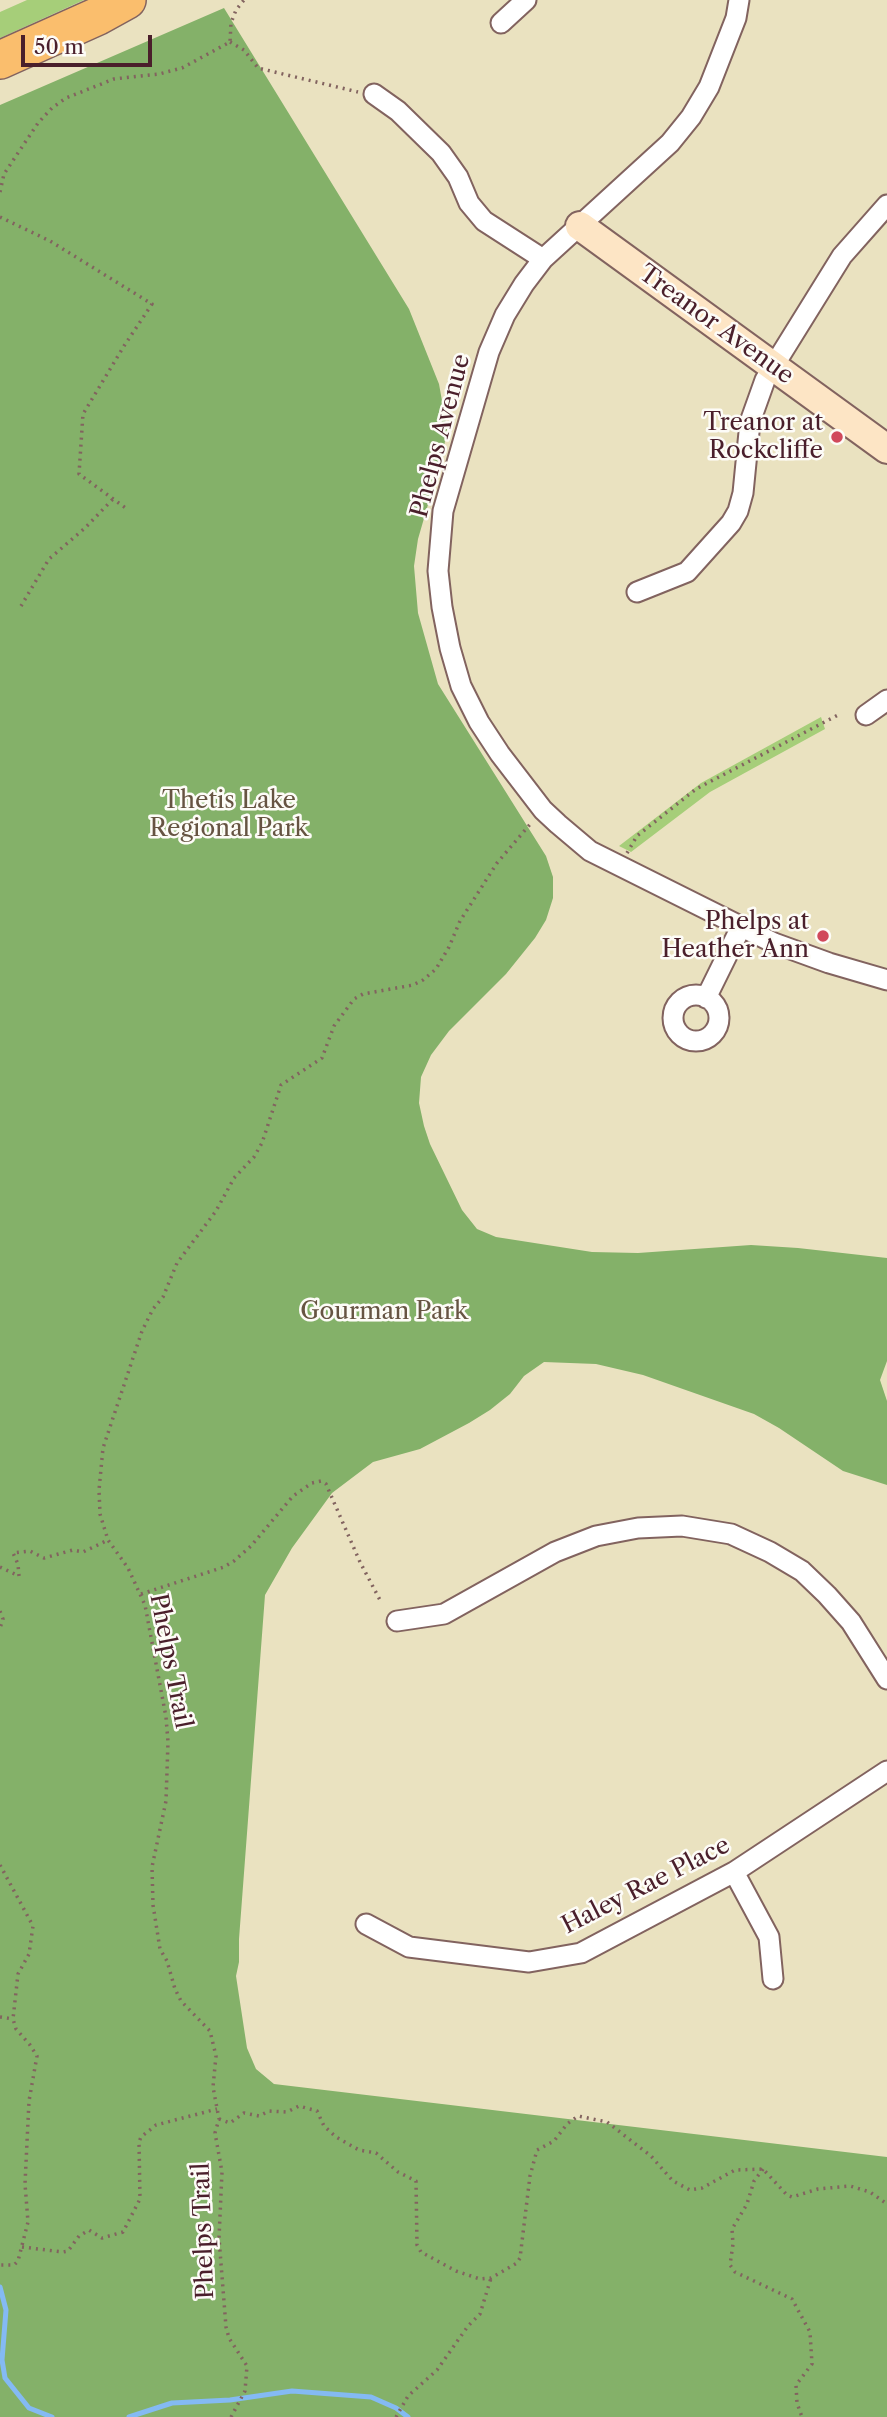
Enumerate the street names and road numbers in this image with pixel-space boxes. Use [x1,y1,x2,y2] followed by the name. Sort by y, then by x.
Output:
[633,259,799,391] street label: Treanor Avenue
[405,351,477,521] street label: Phelps Avenue
[143,1591,197,1731] street label: Phelps Trail
[557,1831,735,1941] street label: Haley Rae Place
[187,2162,221,2300] street label: Phelps Trail

